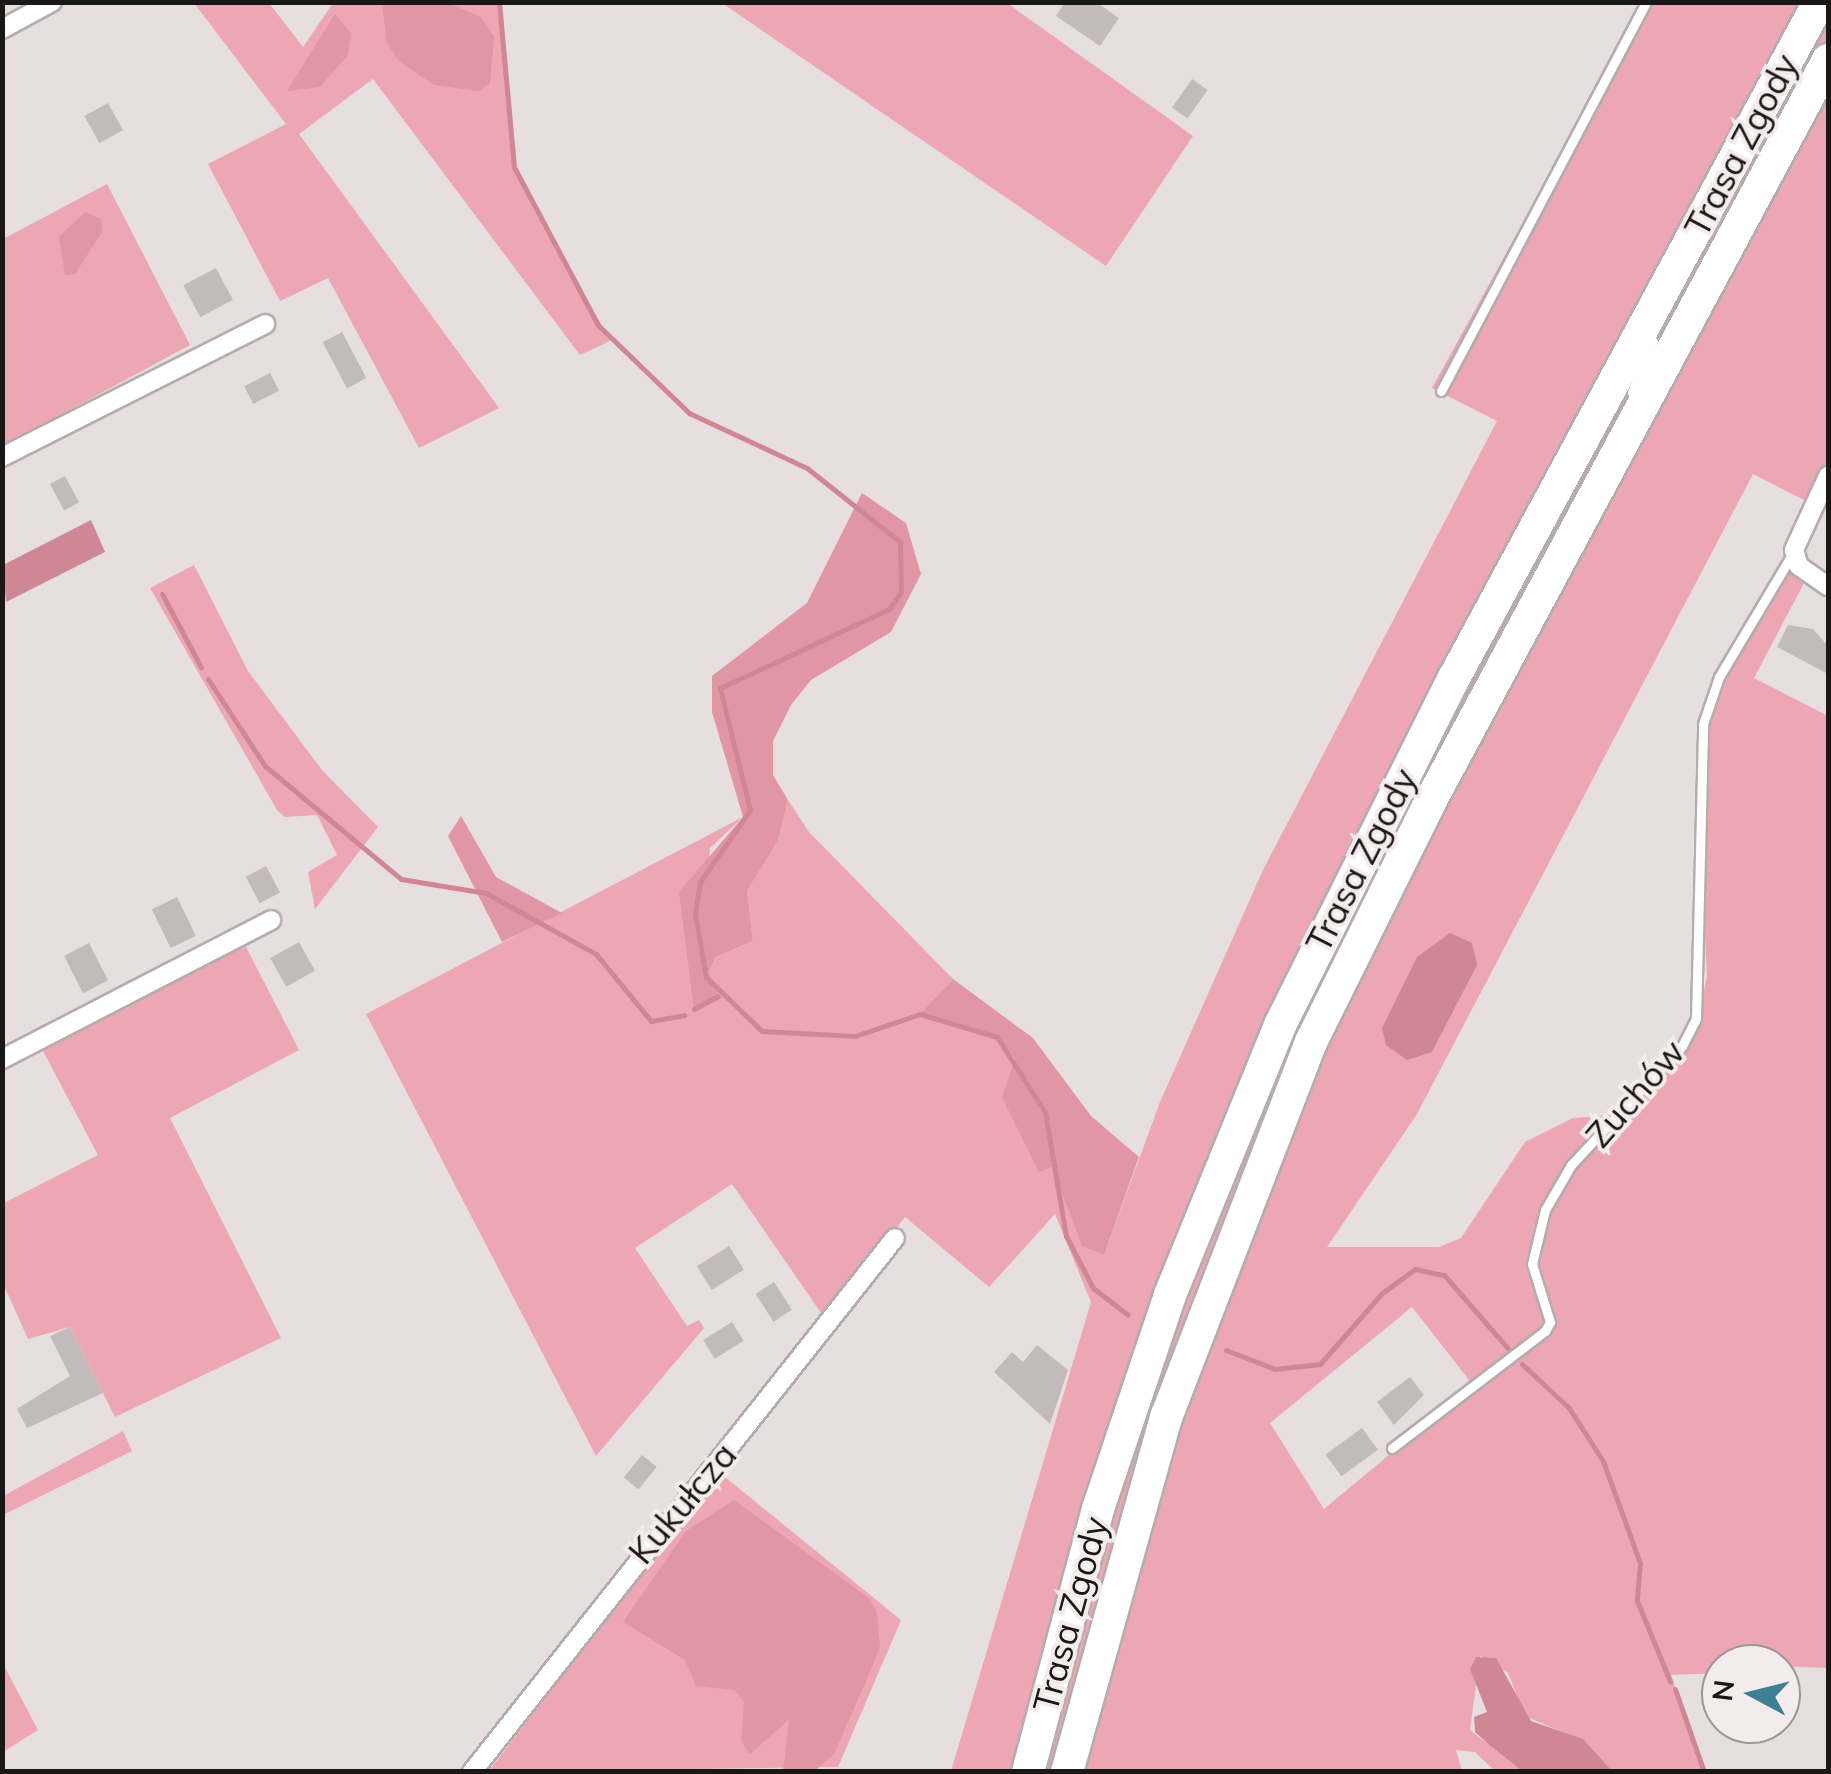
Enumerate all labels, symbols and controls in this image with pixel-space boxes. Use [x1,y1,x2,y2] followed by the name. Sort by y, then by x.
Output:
[1675,47,1807,243] street label: Trasa Zgody
[1297,761,1425,959] street label: Trasa Zgody
[1577,1031,1693,1155] street label: Zuchów
[619,1434,745,1572] street label: Kukułcza
[1024,1512,1116,1716] street label: Trasa Zgody
[1701,1644,1801,1744] north arrow
[1704,1678,1741,1703] text: N

